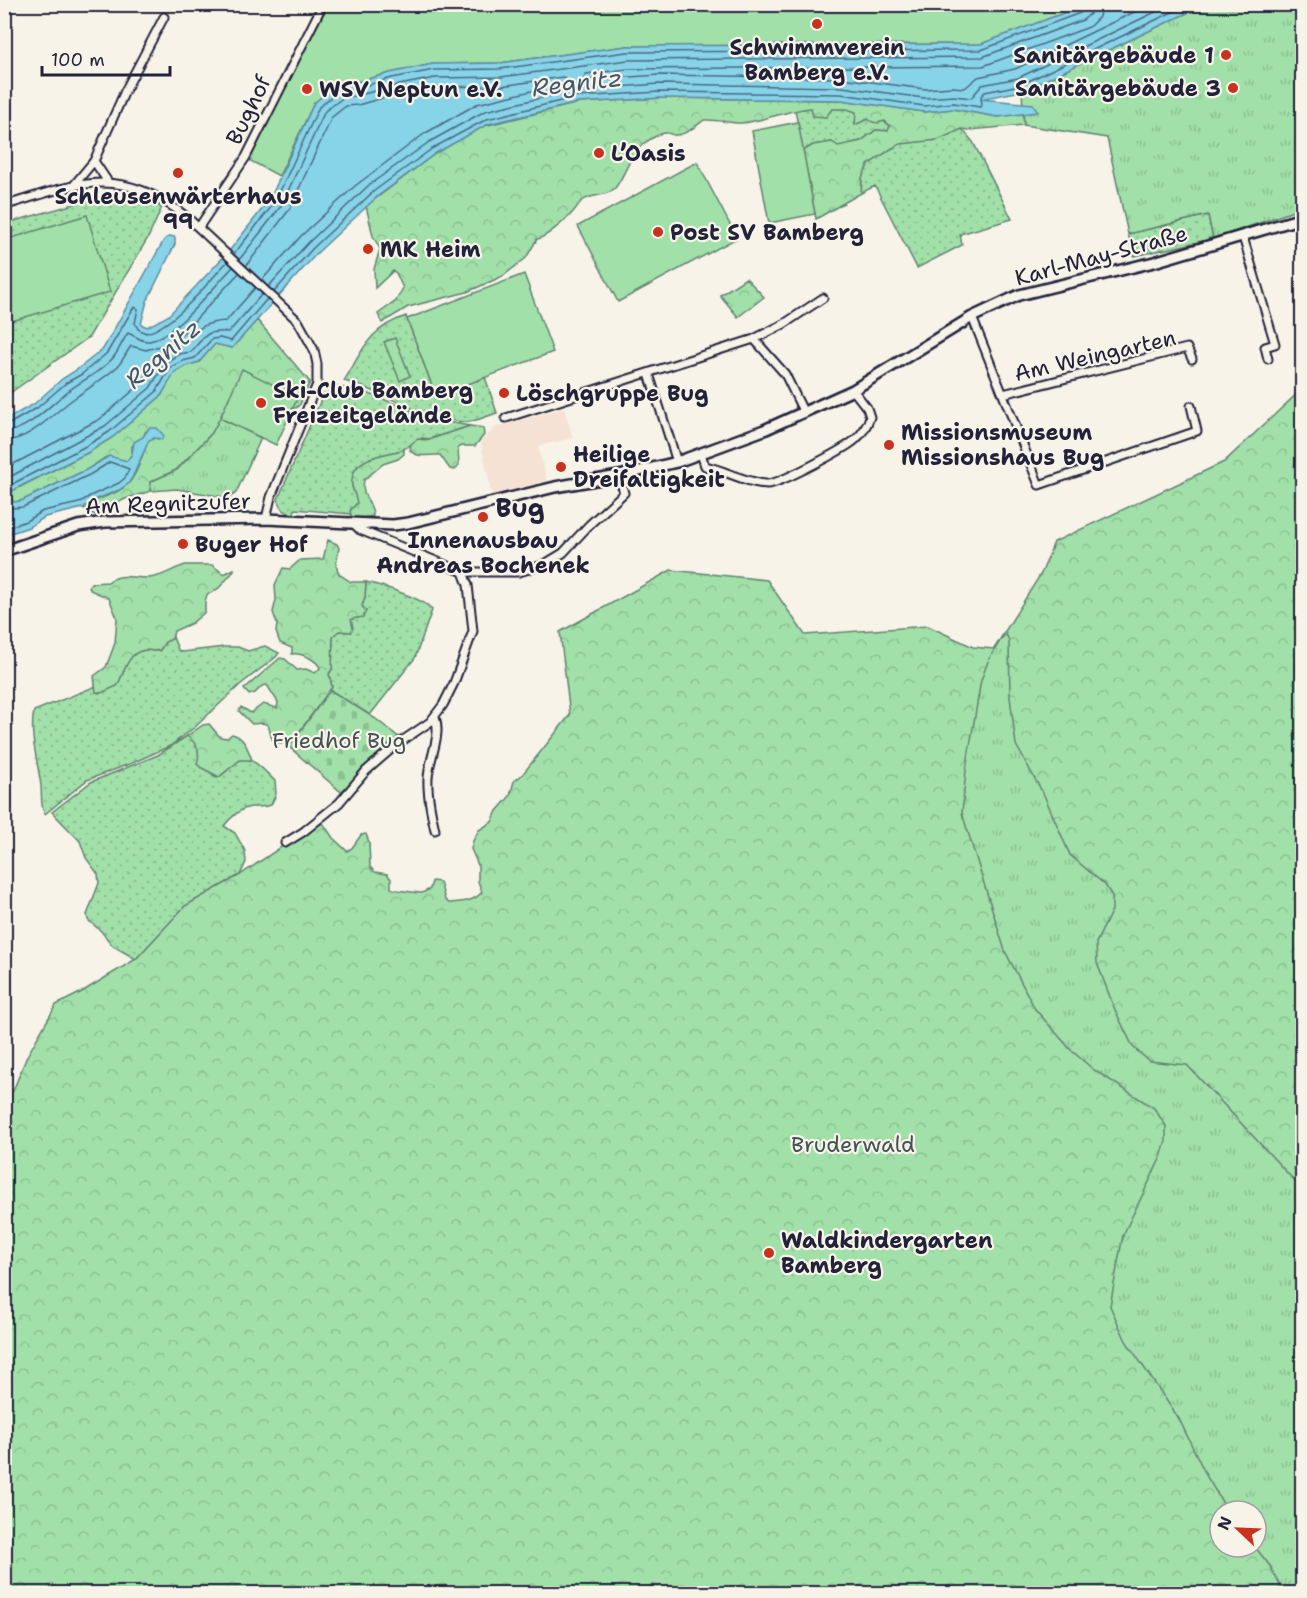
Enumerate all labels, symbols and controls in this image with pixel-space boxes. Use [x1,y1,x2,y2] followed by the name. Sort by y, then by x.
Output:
[810,17,824,31] marker: Schwimmverein Bamberg e.V.
[729,33,905,87] place label: Schwimmverein Bamberg e.V.
[42,39,170,77] scale bar
[1013,41,1214,70] place label: Sanitärgebäude 1
[51,48,105,72] text: 100 m
[1219,48,1233,62] marker: Sanitärgebäude 1
[530,62,624,104] water label: Regnitz
[219,70,278,150] street label: Bughof
[1015,74,1221,103] place label: Sanitärgebäude 3
[319,75,503,104] place label: WSV Neptun e.V.
[1226,81,1240,95] marker: Sanitärgebäude 3
[300,82,314,96] marker: WSV Neptun e.V.
[611,139,686,168] place label: L’Oasis
[592,146,606,160] marker: L’Oasis
[171,166,185,180] marker: Schleusenwärterhaus 99
[54,182,302,236] place label: Schleusenwärterhaus 99
[670,218,864,247] place label: Post SV Bamberg
[1012,218,1191,292] street label: Karl-May-Straße
[651,225,665,239] marker: Post SV Bamberg
[380,235,481,264] place label: MK Heim
[361,242,375,256] marker: MK Heim
[118,312,208,396] water label: Regnitz
[1011,323,1179,388] street label: Am Weingarten
[273,376,473,430] place label: Ski-Club Bamberg Freizeitgelände
[516,379,709,408] place label: Löschgruppe Bug
[497,386,511,400] marker: Löschgruppe Bug
[254,396,268,410] marker: Ski-Club Bamberg Freizeitgelände
[901,418,1104,472] place label: Missionsmuseum Missionshaus Bug
[882,438,896,452] marker: Missionsmuseum Missionshaus Bug
[573,440,725,494] place label: Heilige Dreifaltigkeit
[554,460,568,474] marker: Heilige Dreifaltigkeit
[84,486,252,521] street label: Am Regnitzufer
[495,490,545,525] district label: Bug
[476,510,490,524] marker: Innenausbau Andreas Bochenek
[376,526,590,580] place label: Innenausbau Andreas Bochenek
[195,530,308,559] place label: Buger Hof
[176,537,190,551] marker: Buger Hof
[272,726,406,755] park label: Friedhof Bug
[791,1130,915,1159] park label: Bruderwald
[781,1226,993,1280] place label: Waldkindergarten Bamberg
[762,1246,776,1260] marker: Waldkindergarten Bamberg
[1208,1499,1268,1559] north arrow
[1213,1513,1237,1533] text: N

